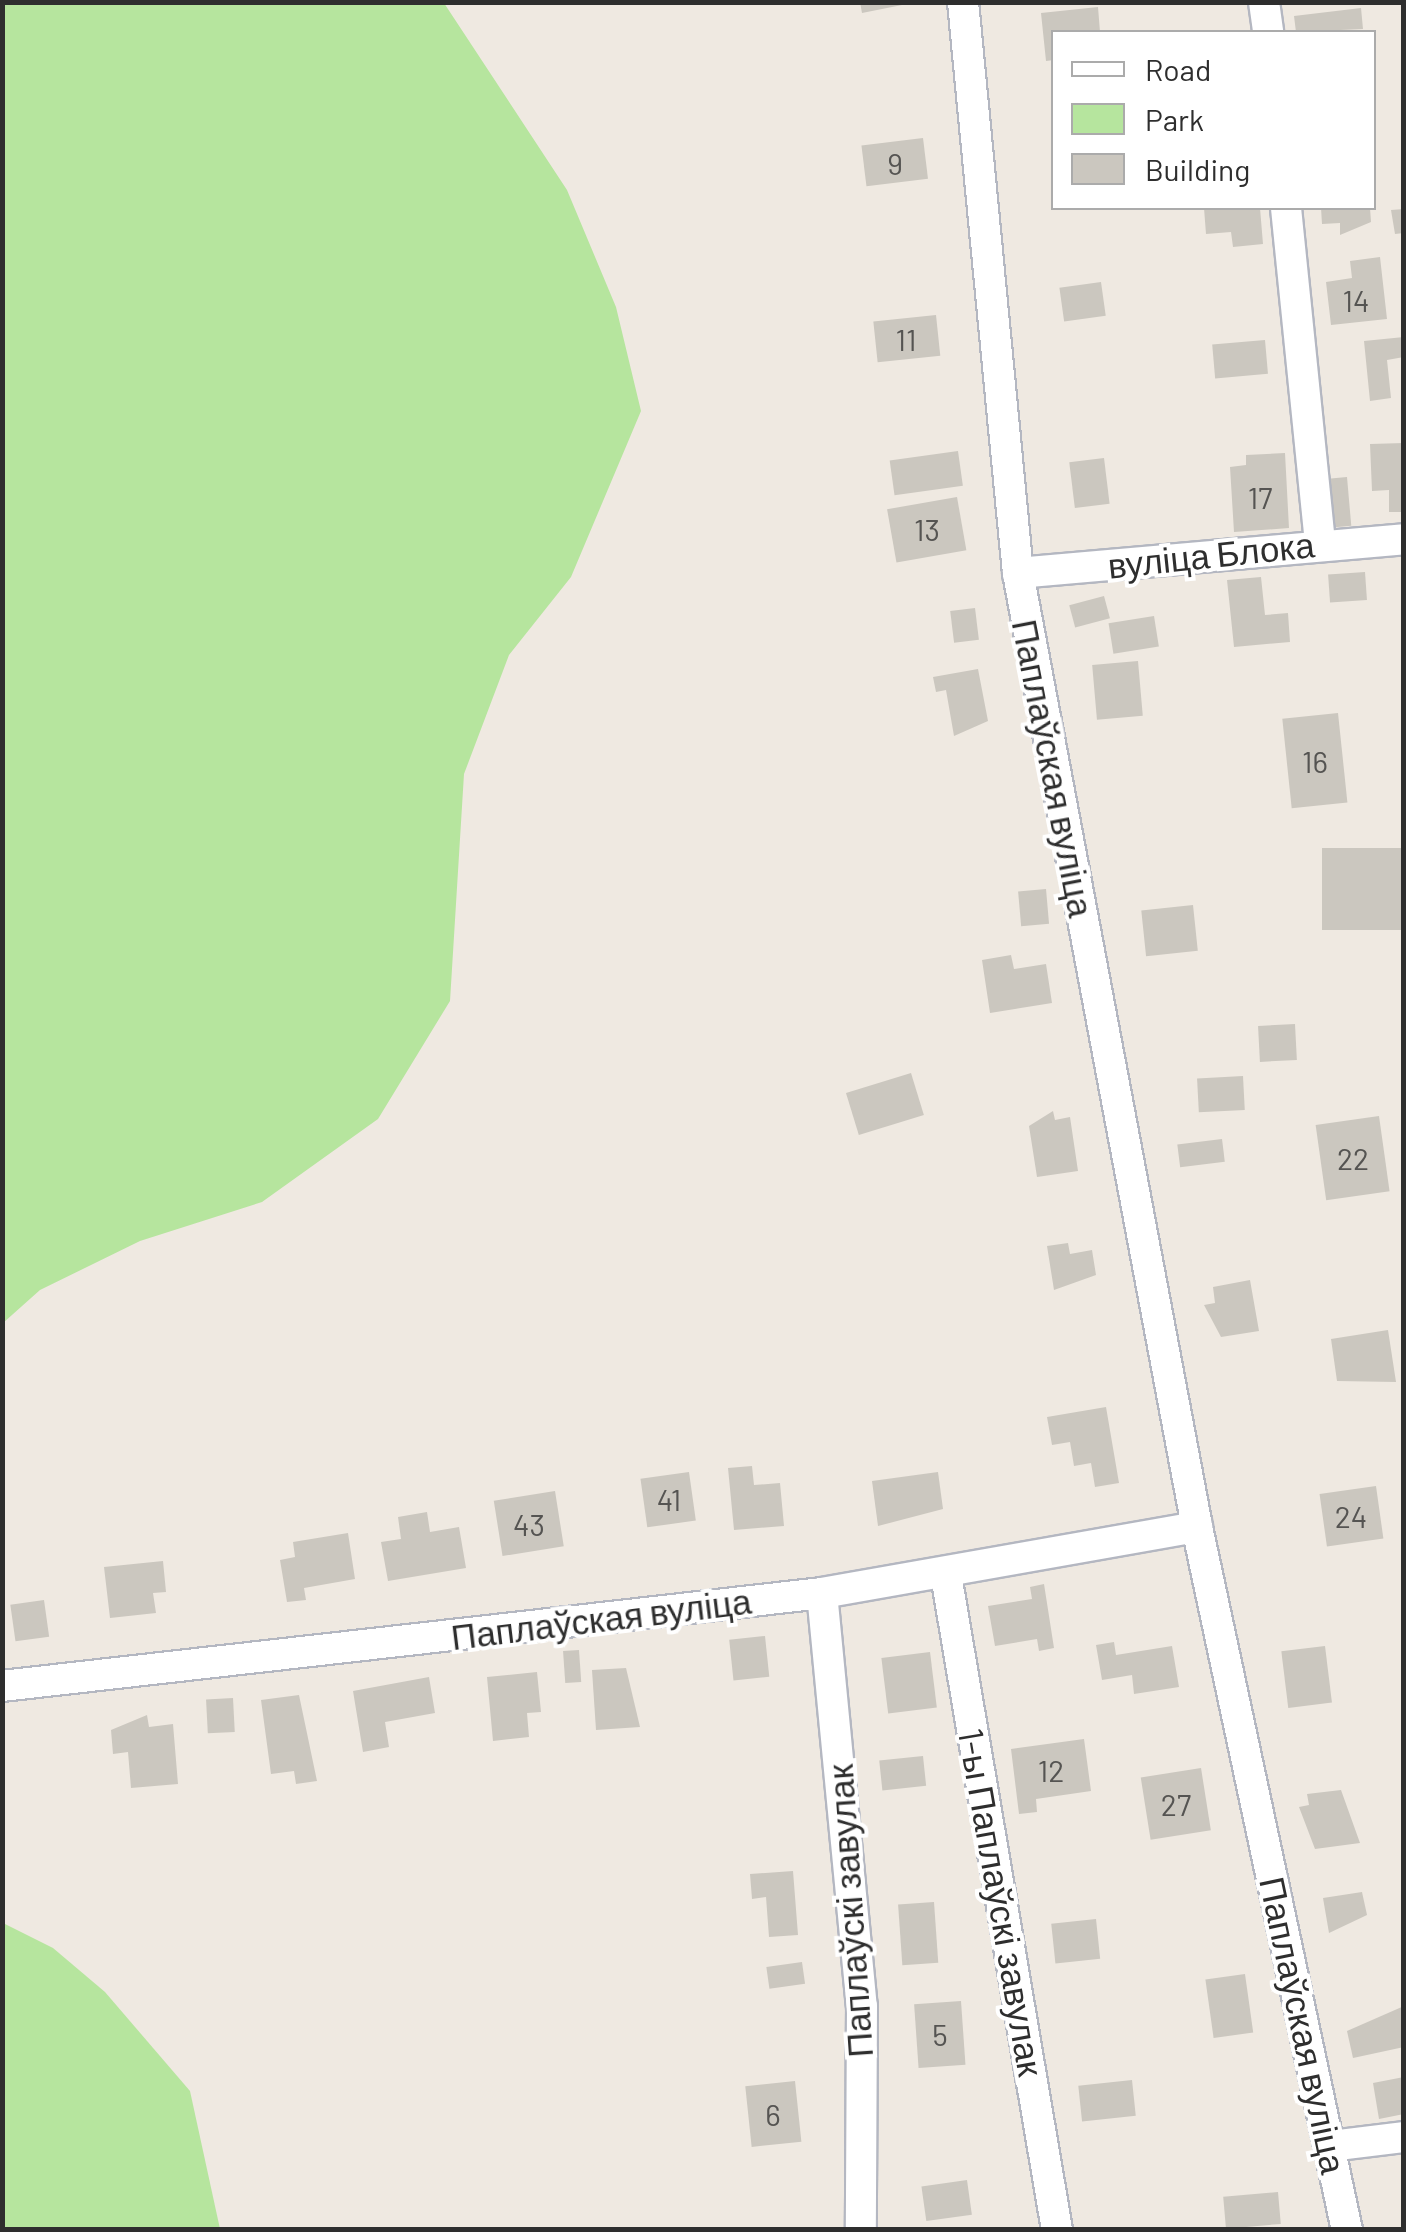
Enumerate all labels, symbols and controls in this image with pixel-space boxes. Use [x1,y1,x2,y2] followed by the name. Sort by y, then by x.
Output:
[1051,30,1376,210] legend
[1145,51,1211,87] text: Road
[1145,101,1204,137] text: Park
[887,145,903,181] house number: 9
[1145,151,1250,187] text: Building
[1342,282,1370,318] house number: 14
[895,321,917,357] house number: 11
[1248,479,1272,515] house number: 17
[914,511,940,547] house number: 13
[1106,522,1316,586] street label: вуліца Блока
[1005,616,1103,920] street label: Паплаўская вуліца
[1302,743,1328,779] house number: 16
[1337,1140,1369,1176] house number: 22
[657,1481,681,1517] house number: 41
[1335,1498,1367,1534] house number: 24
[513,1506,545,1542] house number: 43
[448,1579,754,1657] street label: Паплаўская вуліца
[951,1725,1053,2079] street label: 1-ы Паплаўскі завулак
[1038,1752,1064,1788] house number: 12
[818,1763,880,2059] street label: Паплаўскі завулак
[1161,1786,1191,1822] house number: 27
[1252,1873,1356,2177] street label: Паплаўская вуліца
[932,2016,948,2052] house number: 5
[765,2096,781,2132] house number: 6

